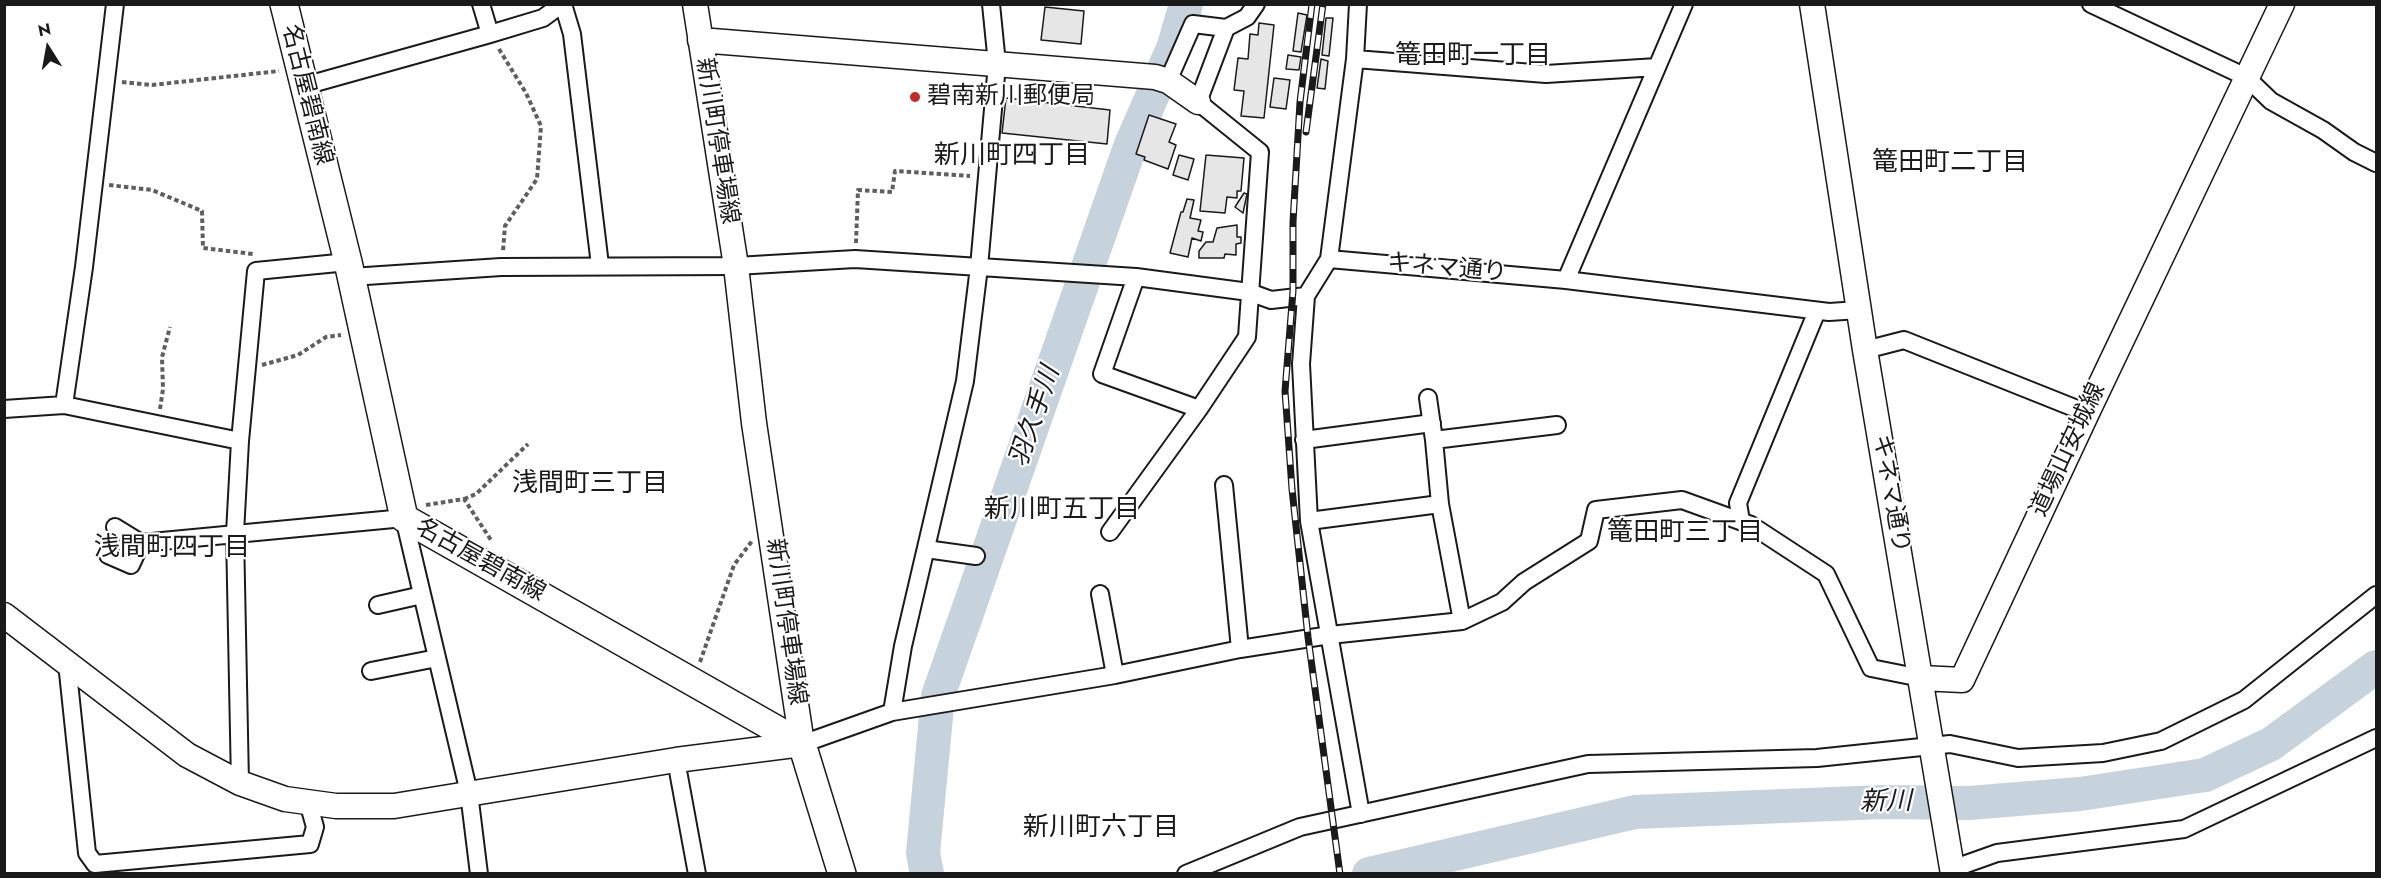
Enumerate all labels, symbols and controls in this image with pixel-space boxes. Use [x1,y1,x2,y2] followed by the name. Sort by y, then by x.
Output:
[36,17,53,42] text: N
[18,18,78,78] north arrow
[275,22,337,168] street label: 名古屋碧南線
[1395,41,1551,73] district label: 篭田町一丁目
[689,56,743,226] street label: 新川町停車場線
[927,83,1095,111] place label: 碧南新川郵便局
[908,90,922,104] marker: 碧南新川郵便局
[934,141,1090,173] district label: 新川町四丁目
[1872,148,2028,180] district label: 篭田町二丁目
[1386,249,1508,289] street label: キネマ通り
[1004,363,1068,471] water label: 羽久手川
[2026,379,2112,521] street label: 道場山安城線
[1865,432,1915,556] street label: キネマ通り
[512,469,668,501] district label: 浅間町三丁目
[984,495,1140,527] district label: 新川町五丁目
[410,513,550,609] street label: 名古屋碧南線
[1607,518,1763,550] district label: 篭田町三丁目
[94,533,250,565] district label: 浅間町四丁目
[759,537,811,707] street label: 新川町停車場線
[1860,787,1912,819] water label: 新川
[1023,813,1179,845] district label: 新川町六丁目

